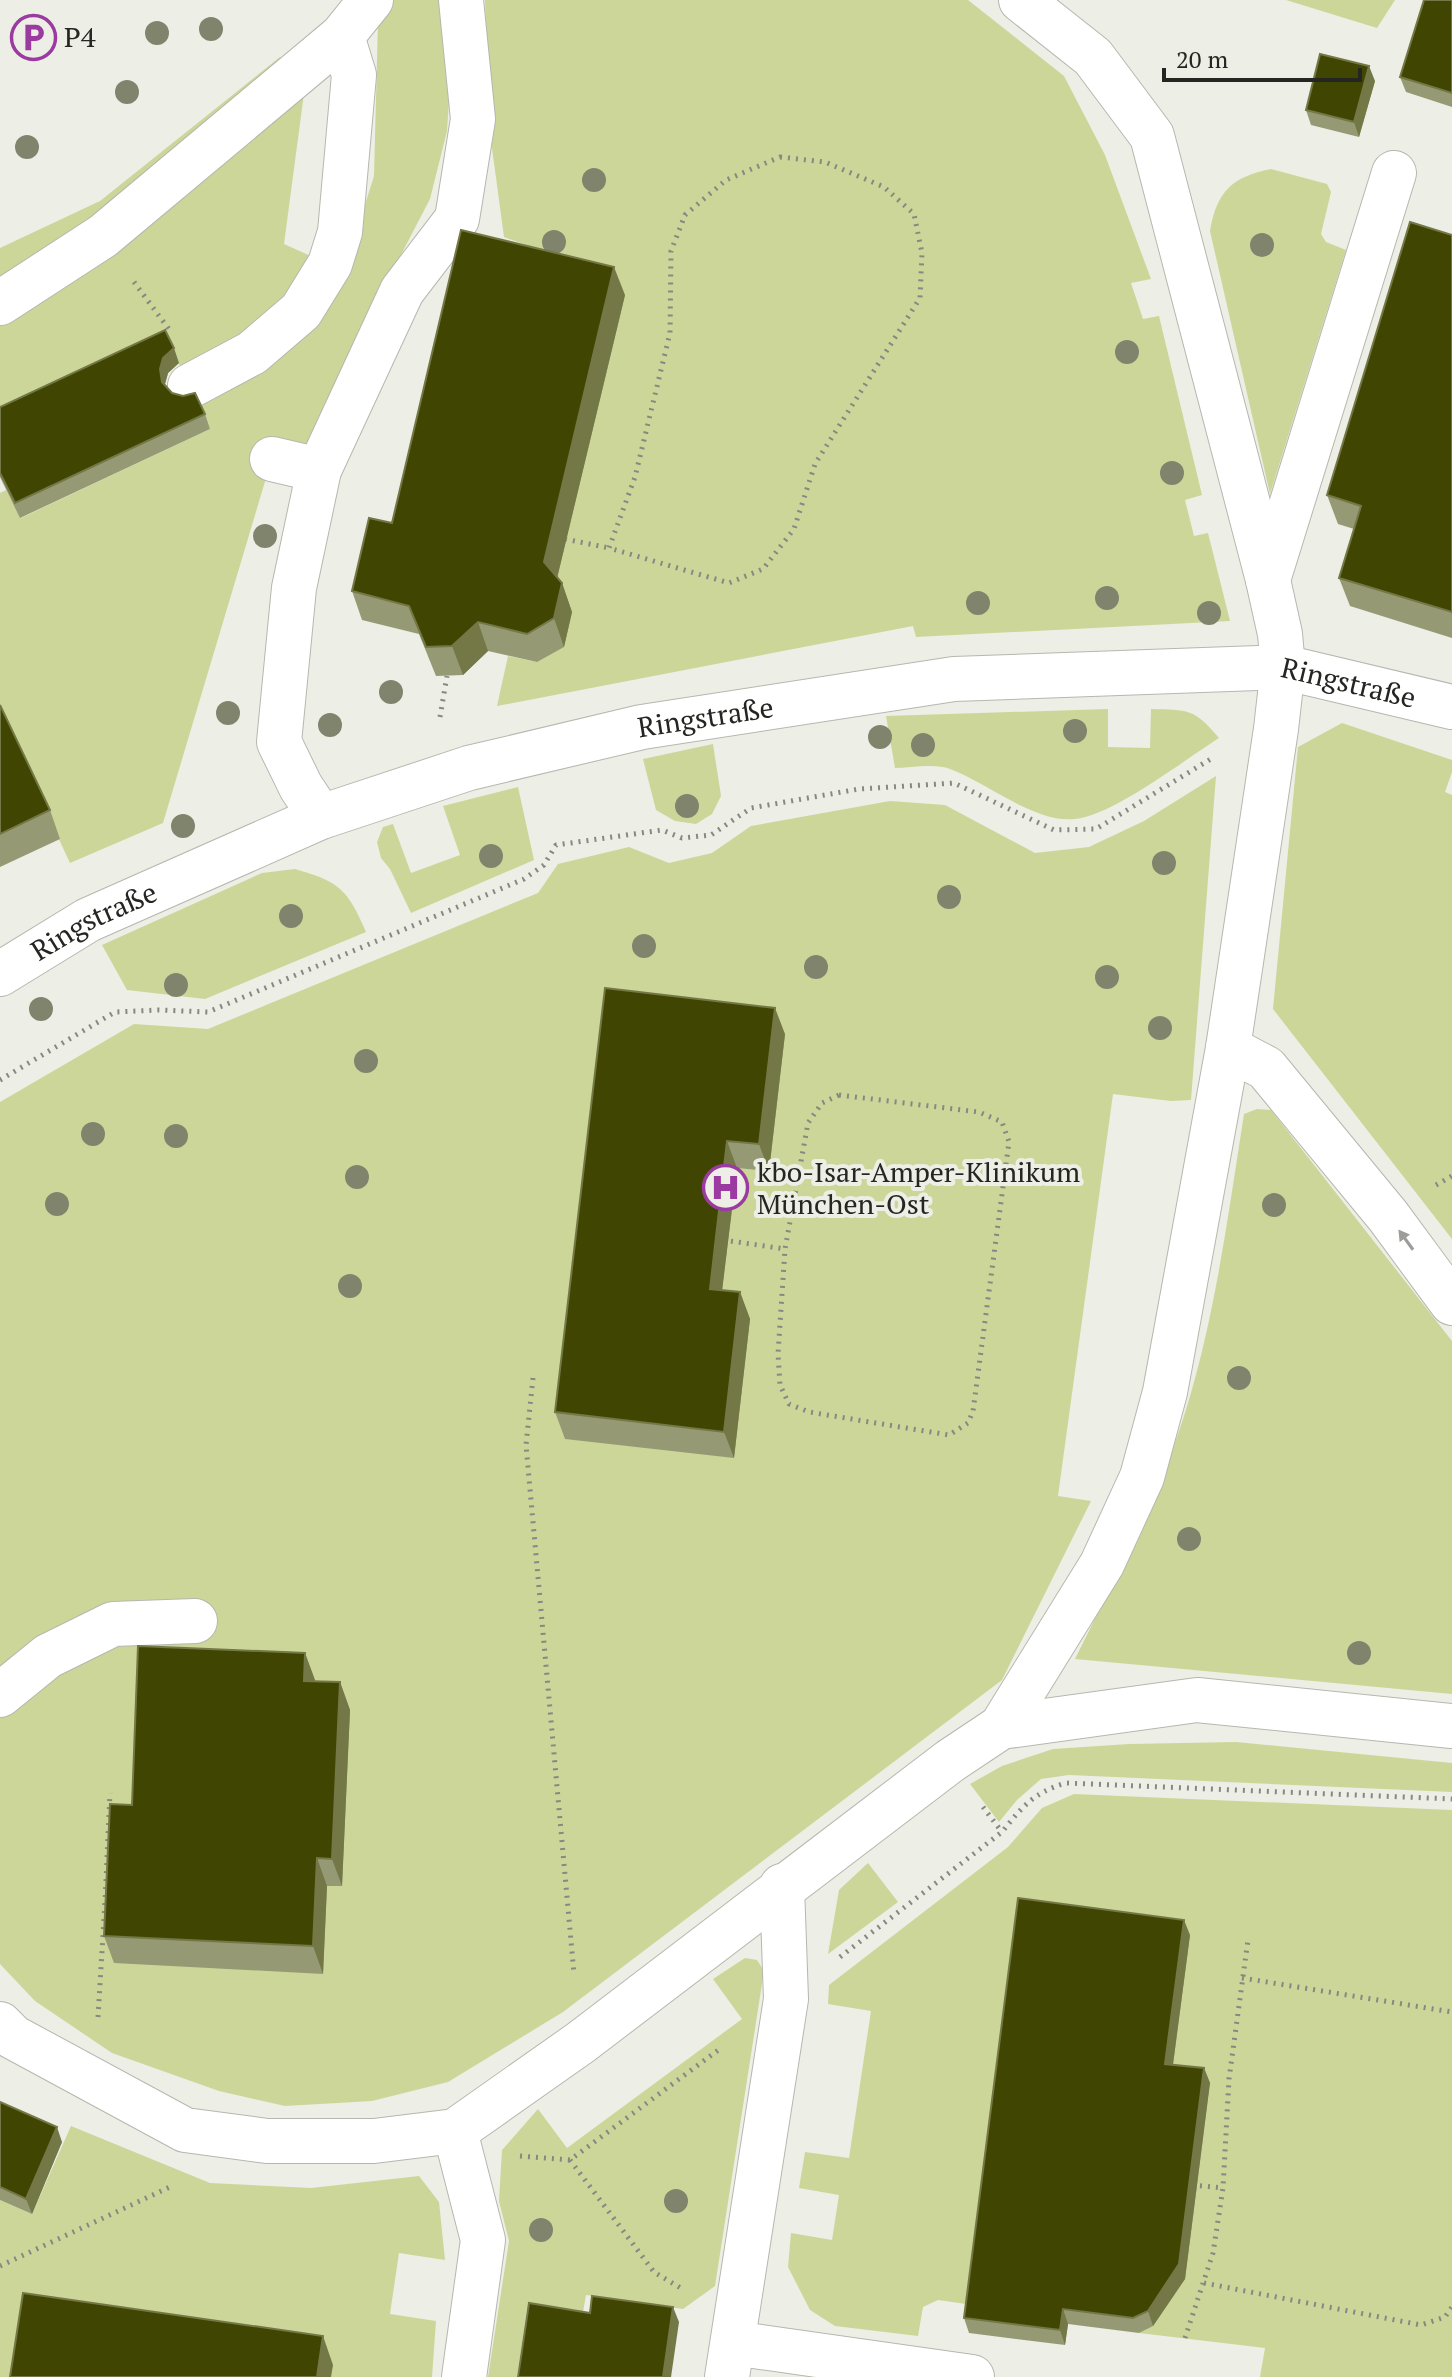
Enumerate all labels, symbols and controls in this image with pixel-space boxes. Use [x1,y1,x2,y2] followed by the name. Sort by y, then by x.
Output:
[9,13,57,61] parking icon: P4
[64,18,96,55] place label: P4
[1164,32,1360,82] scale bar
[1176,43,1228,75] text: 20 m
[1278,648,1420,716] street label: Ringstraße
[635,688,776,745] street label: Ringstraße
[24,873,162,969] street label: Ringstraße
[757,1153,1080,1222] place label: kbo-Isar-Amper-Klinikum München-Ost
[702,1164,750,1212] hospital icon: kbo-Isar-Amper-Klinikum München-Ost
[1398,1230,1414,1251] one-way arrow

